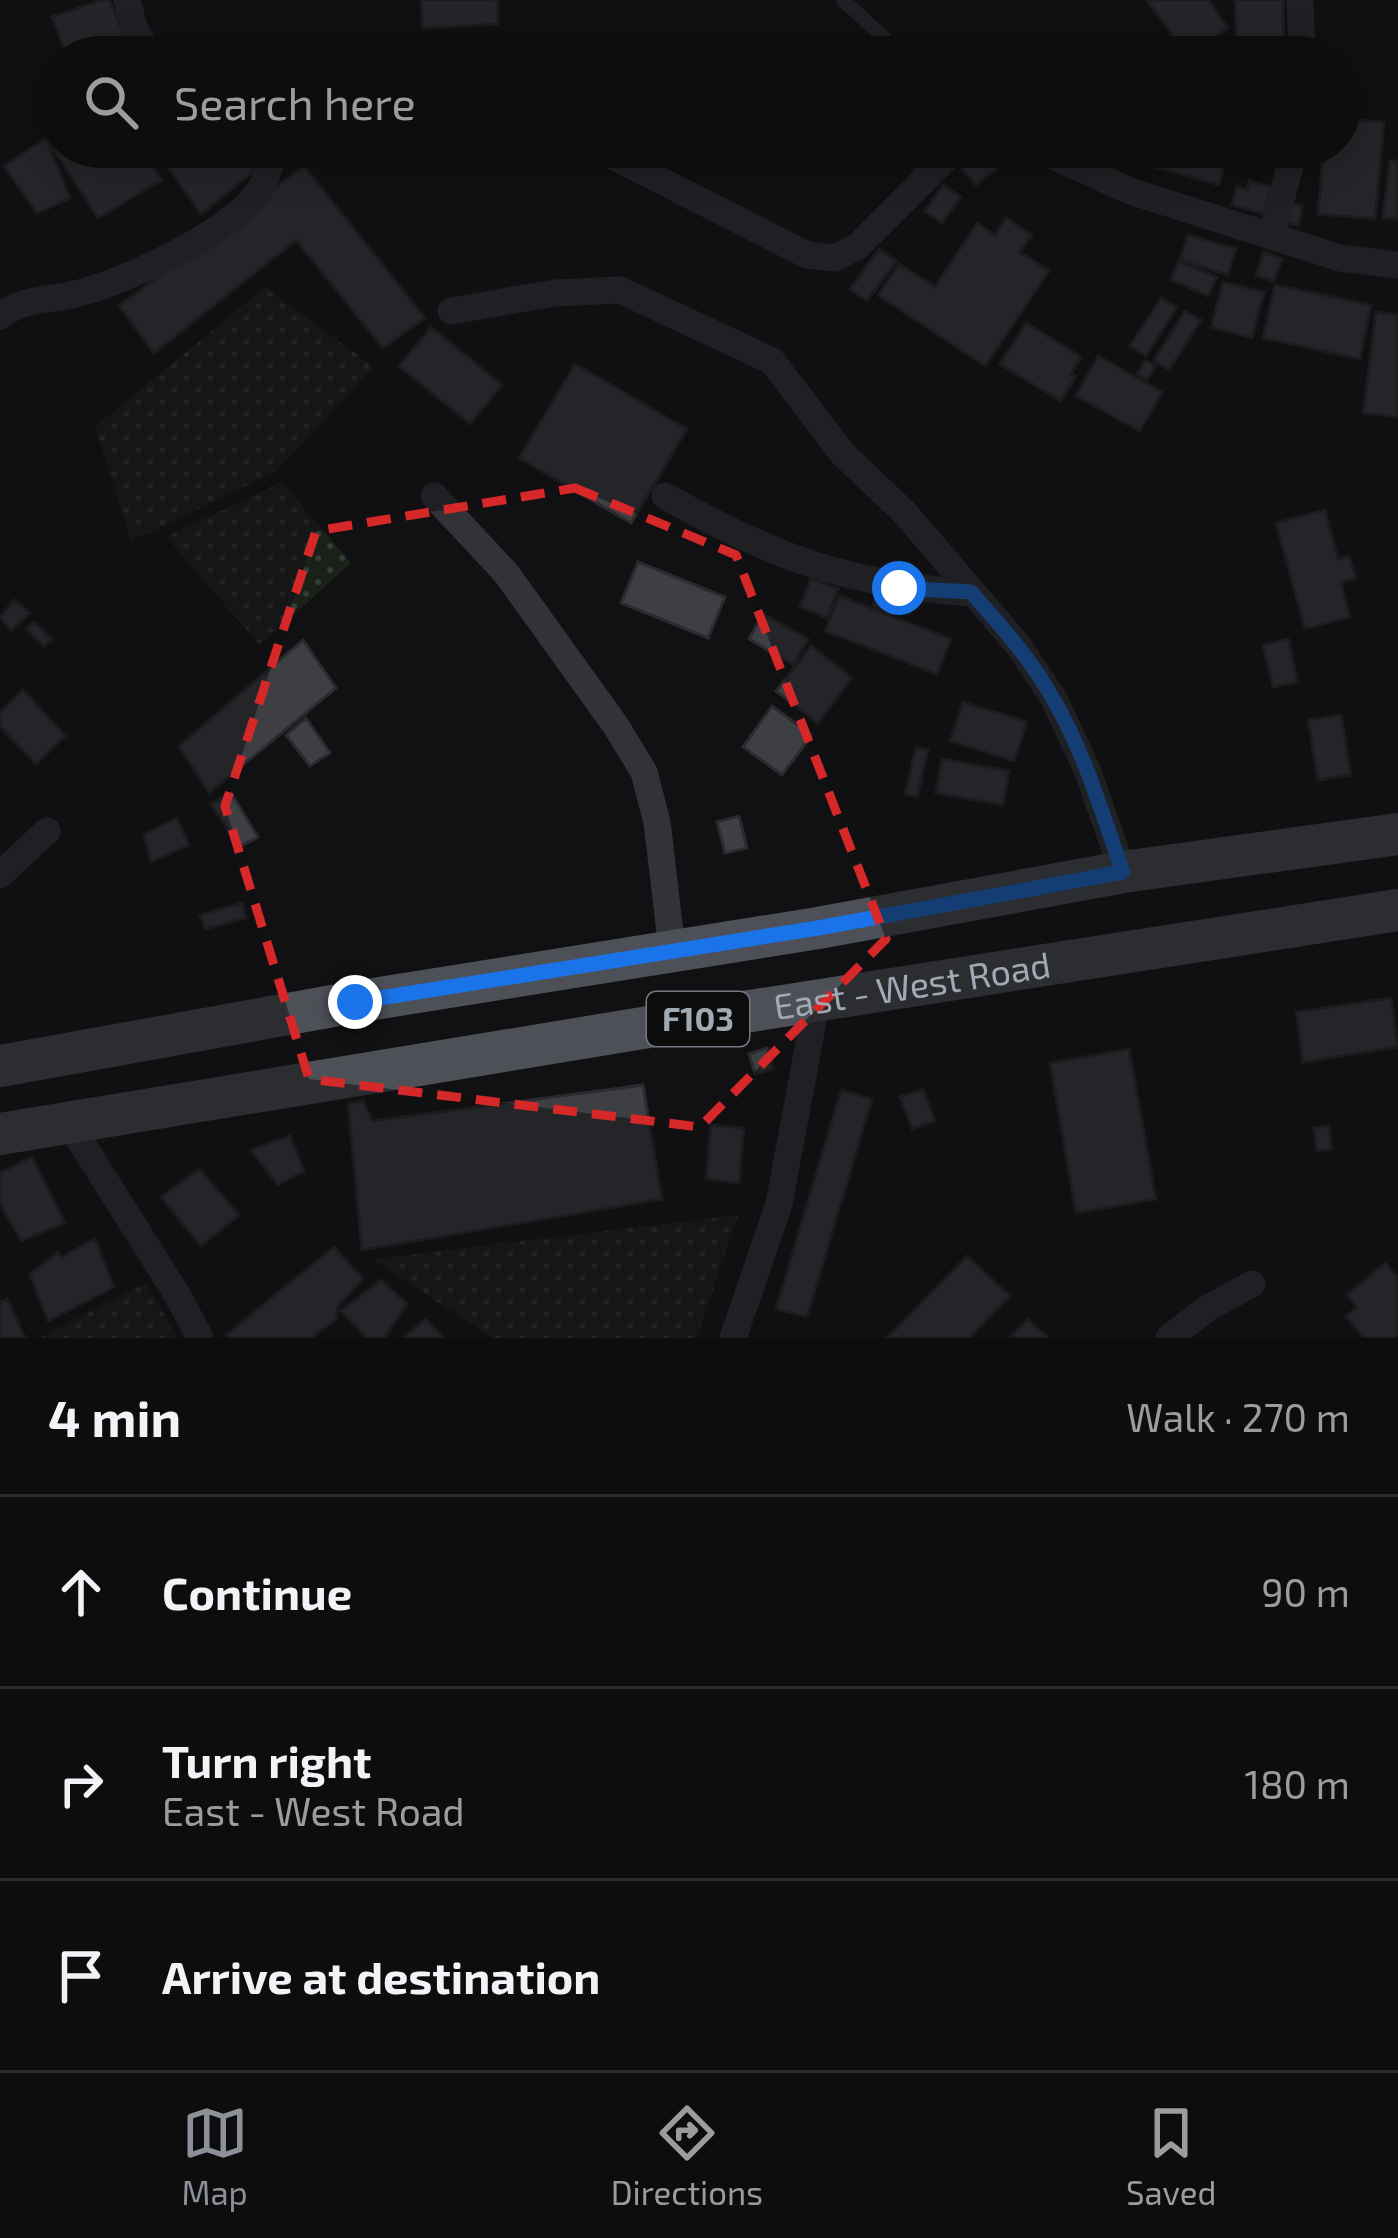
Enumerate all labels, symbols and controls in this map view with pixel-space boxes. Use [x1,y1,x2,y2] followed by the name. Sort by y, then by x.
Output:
[36,36,1362,168] search box
[78,69,144,135] icon: search
[174,75,416,129] text: Search here
[872,561,926,615] route start
[770,942,1053,1027] street label: East - West Road
[328,975,382,1029] route end
[647,992,749,1046] road number: F103
[48,1386,181,1447] text: 4 min
[1126,1393,1350,1440] text: Walk · 270 m
[48,1559,114,1625] icon: ahead
[162,1565,352,1619] text: Continue
[1261,1568,1350,1615] text: 90 m
[162,1733,371,1787] text: Turn right
[48,1751,114,1817] icon: right
[1244,1760,1350,1807] text: 180 m
[162,1787,465,1834] text: East - West Road
[48,1943,114,2009] icon: arrive
[162,1949,600,2003] text: Arrive at destination
[182,2100,248,2212] tab: Map
[611,2100,763,2212] tab: Directions
[1126,2100,1216,2212] tab: Saved

